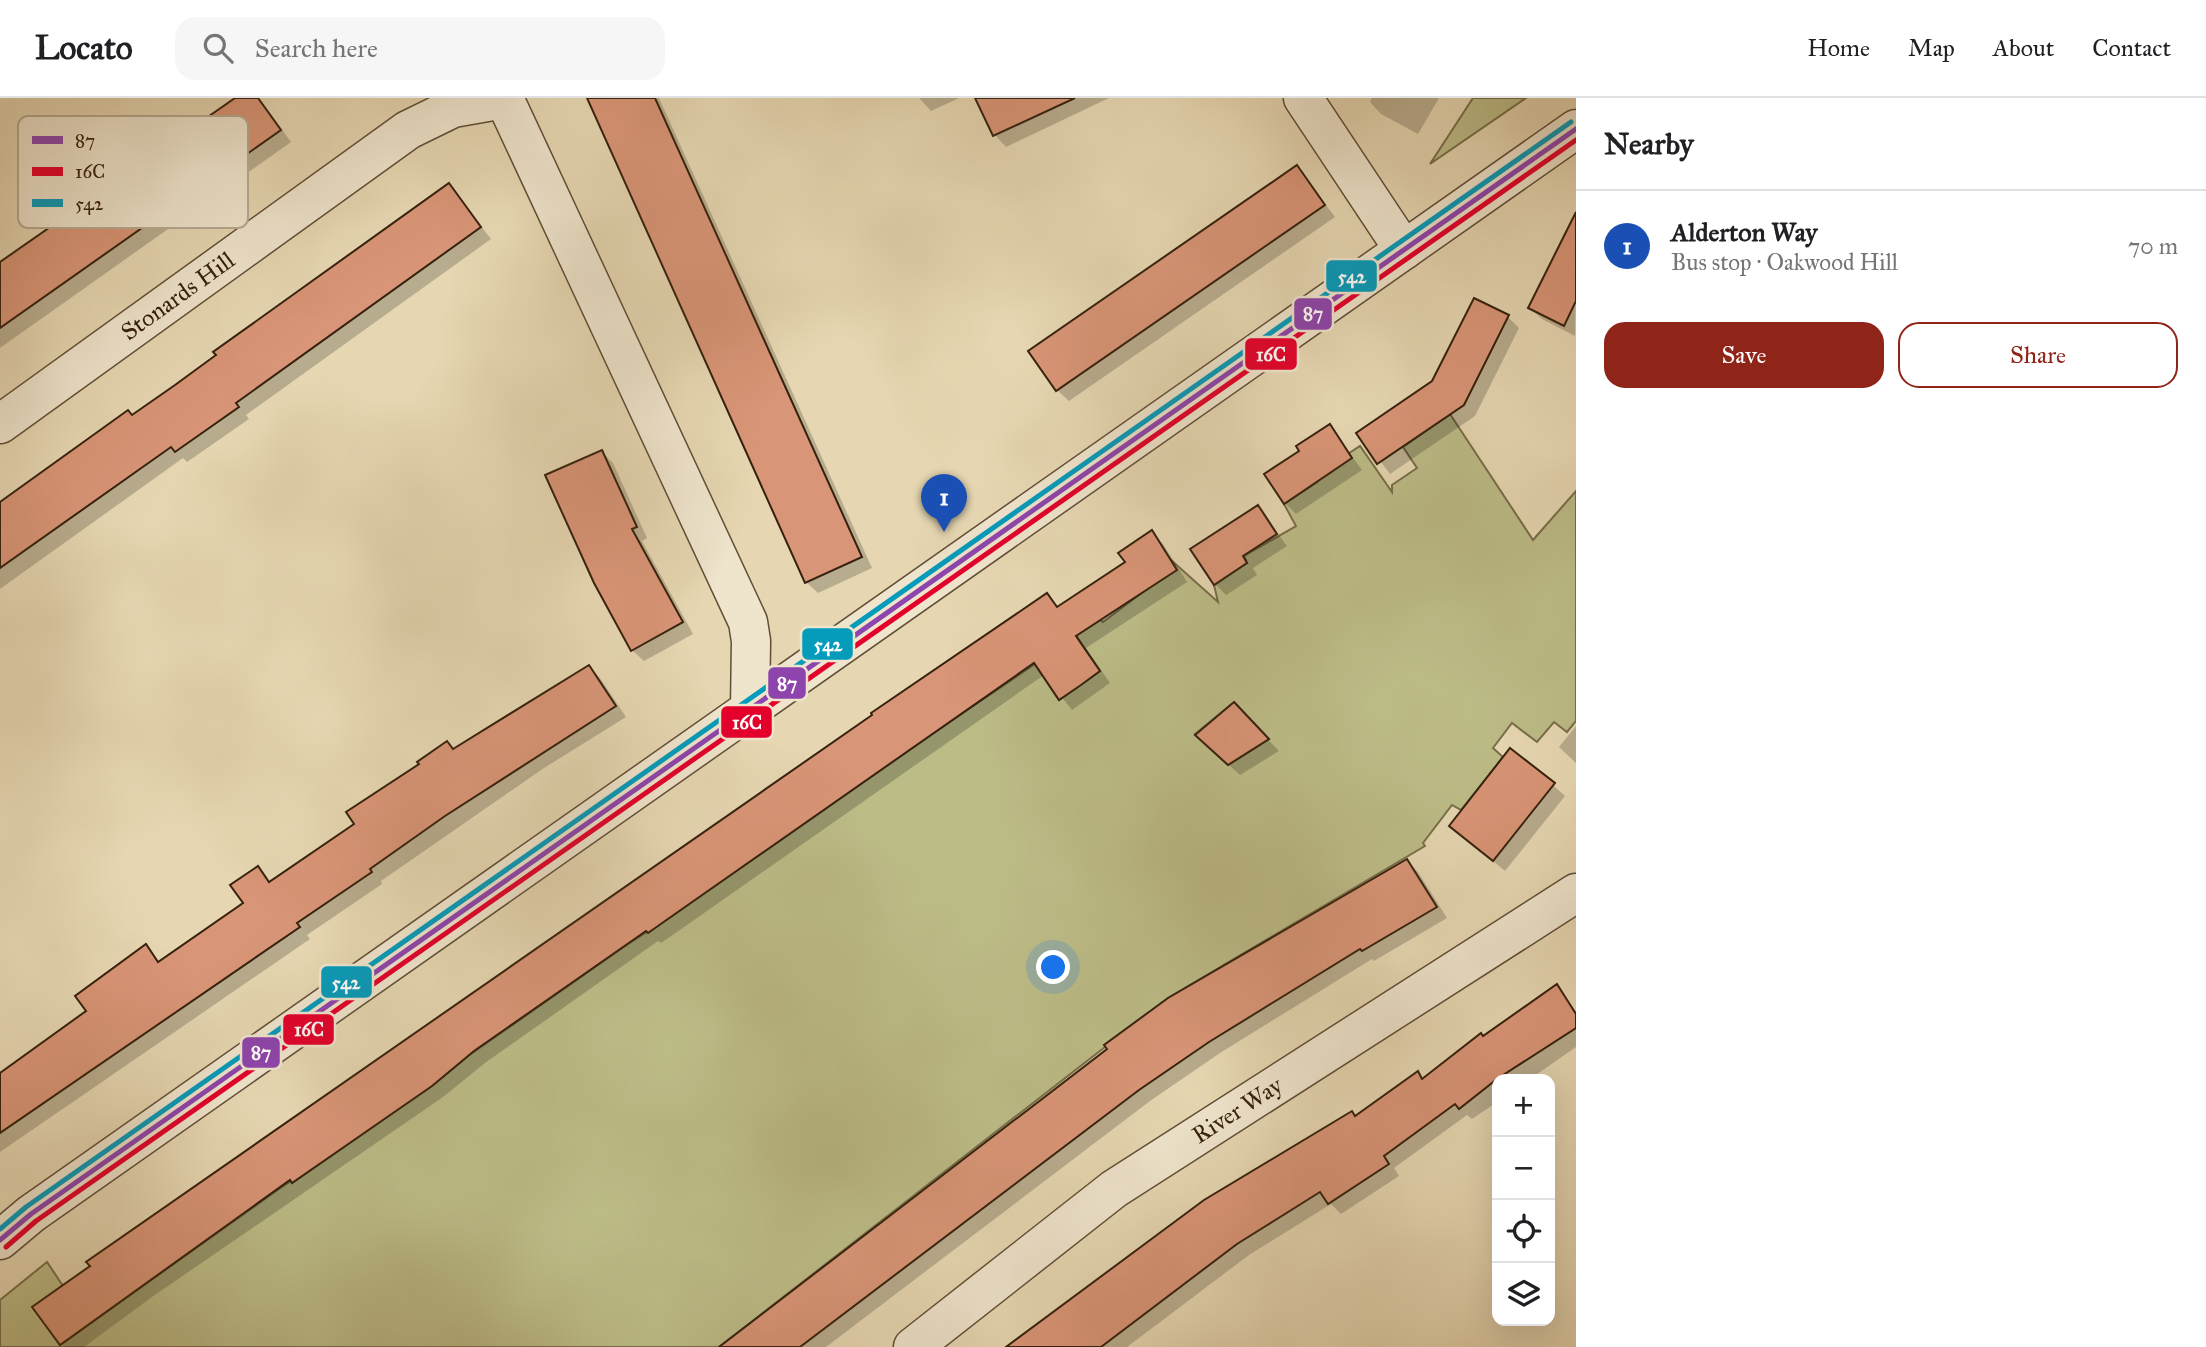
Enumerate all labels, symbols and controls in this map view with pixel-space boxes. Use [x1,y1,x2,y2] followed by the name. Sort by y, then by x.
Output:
[175,17,665,80] search box
[35,28,133,68] text: Locato
[199,29,237,67] icon: search
[255,32,378,64] text: Search here
[1807,33,1870,63] text: Home
[1908,33,1955,63] text: Map
[1993,33,2054,63] text: About
[2092,33,2171,63] text: Contact
[18,116,248,228] legend
[1604,126,1694,162] text: Nearby
[75,129,95,152] text: 87
[75,160,105,183] text: 16C
[75,192,104,215] text: 542
[1671,216,1818,248] text: Alderton Way
[1622,232,1632,260] text: 1
[2128,232,2178,260] text: 70 m
[115,245,241,347] street label: Stonards Hill
[1671,248,1898,276] text: Bus stop · Oakwood Hill
[1325,259,1378,293] line badge: 542
[1338,265,1367,289] text: 542
[1293,297,1333,331] line badge: 87
[1303,302,1323,325] text: 87
[1604,322,1884,388] button: Save
[1898,322,2178,388] button: Share
[1244,337,1298,371] line badge: 16C
[1256,343,1286,366] text: 16C
[921,474,967,532] pin: 1
[801,627,854,661] line badge: 542
[814,633,843,657] text: 542
[767,666,807,700] line badge: 87
[777,672,797,695] text: 87
[720,705,773,739] line badge: 16C
[732,711,762,734] text: 16C
[1036,950,1070,984] your location
[320,965,373,999] line badge: 542
[332,971,361,995] text: 542
[282,1013,335,1046] line badge: 16C
[294,1018,324,1041] text: 16C
[241,1036,281,1069] line badge: 87
[251,1041,271,1064] text: 87
[1186,1070,1289,1150] street label: River Way
[1492,1074,1555,1326] map controls
[1492,1074,1555,1137] button: +
[1492,1137,1555,1200] button: −
[1492,1200,1555,1263] button: locate
[1492,1263,1555,1326] button: layers

